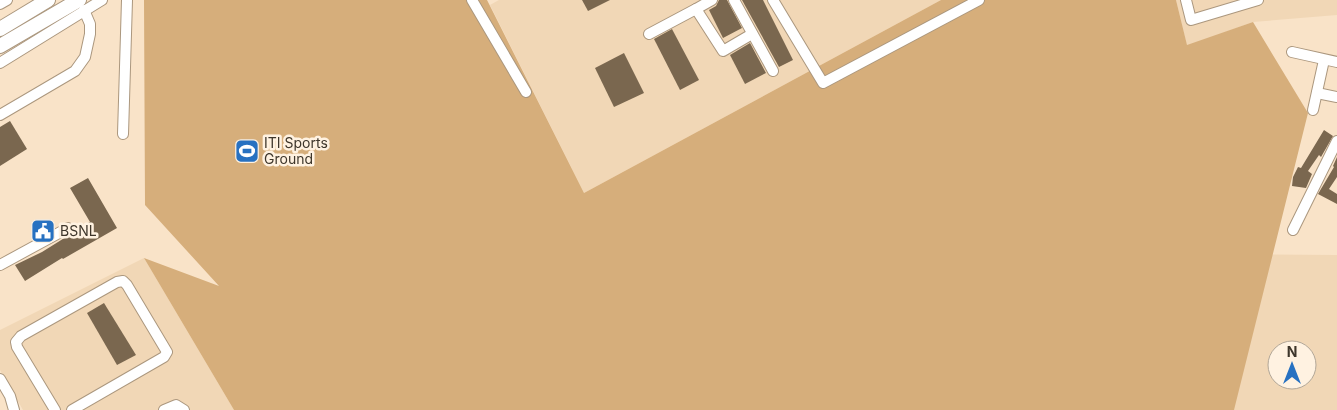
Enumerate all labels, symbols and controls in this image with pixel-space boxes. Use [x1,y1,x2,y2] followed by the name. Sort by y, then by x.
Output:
[264,134,328,167] place label: ITI Sports Ground
[234,138,260,164] sports icon: ITI Sports Ground
[30,218,56,244] public building icon: BSNL
[60,222,97,239] place label: BSNL
[1267,340,1317,390] north arrow
[1287,343,1297,360] text: N

